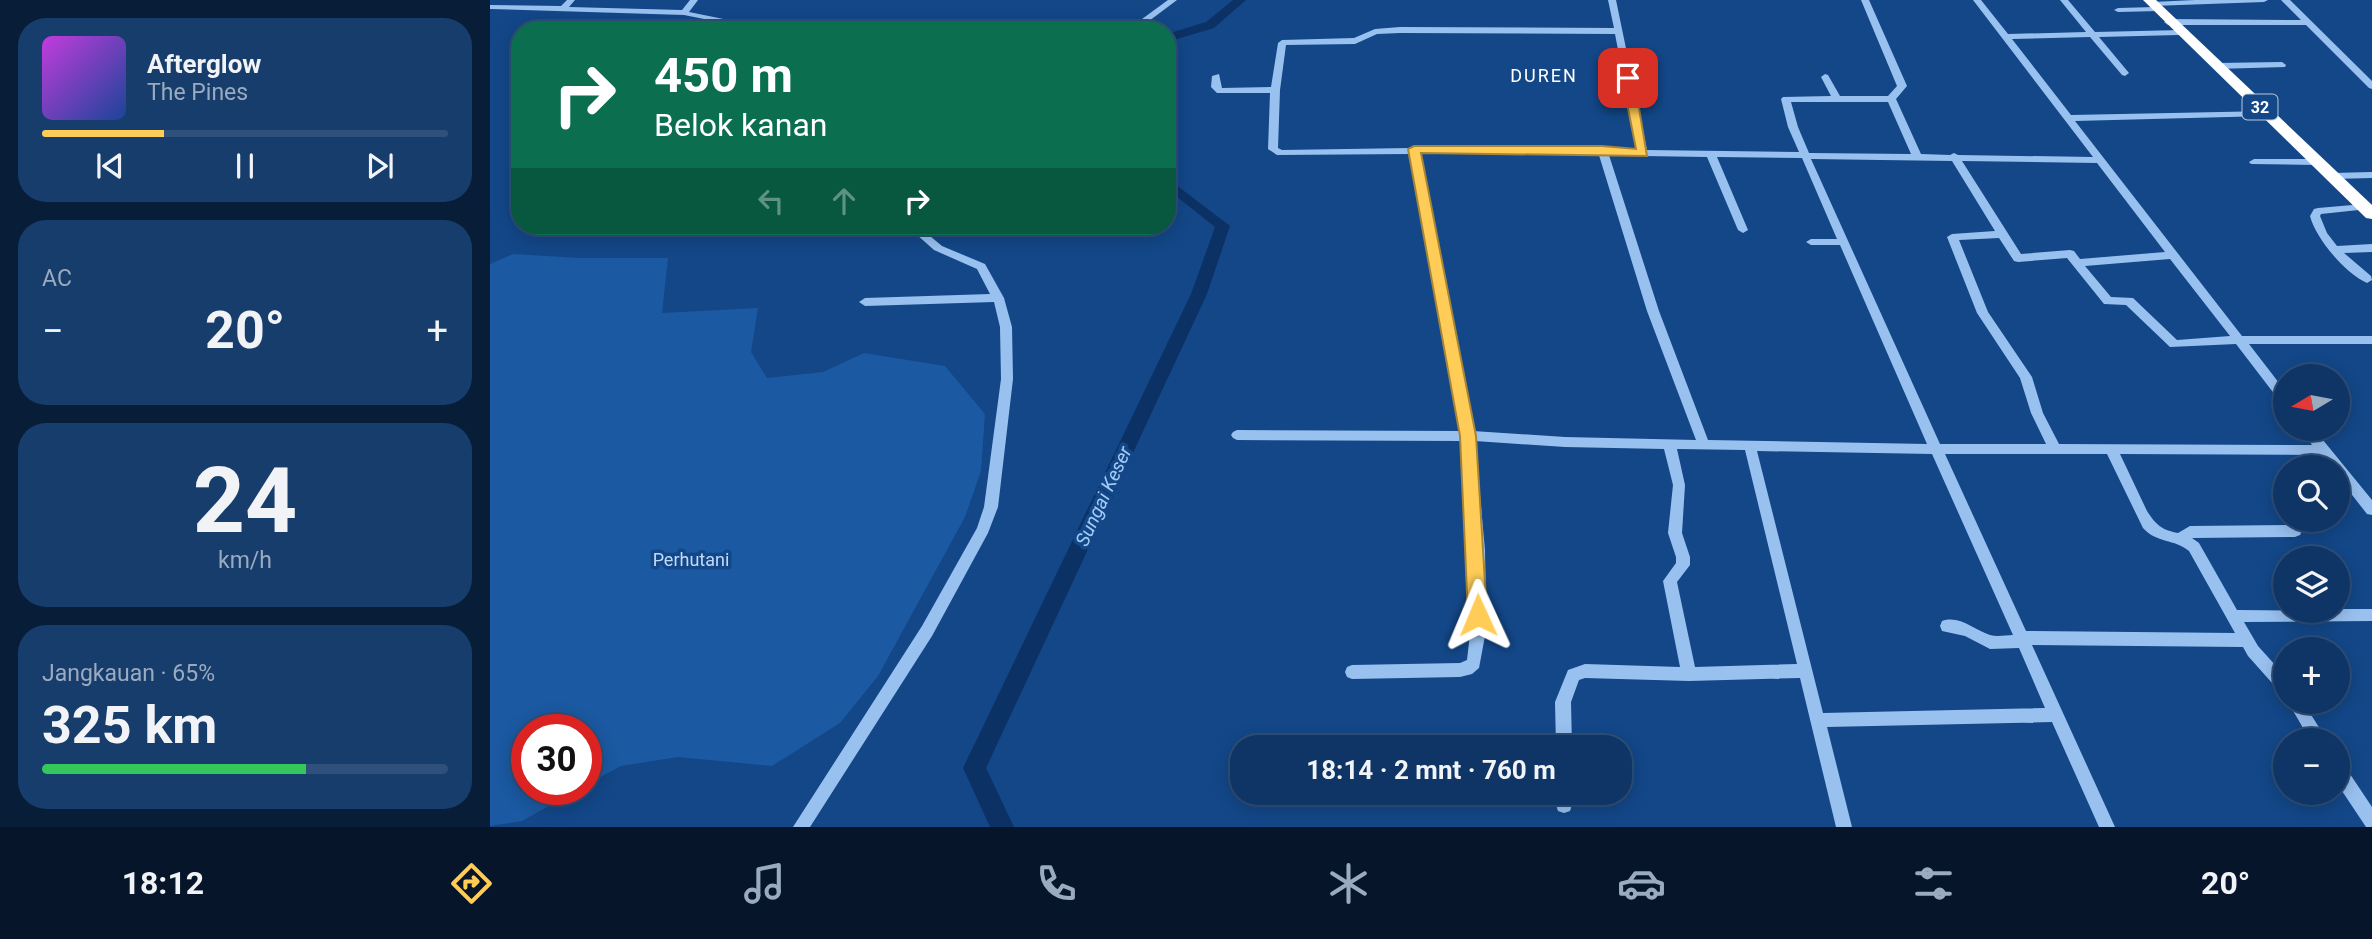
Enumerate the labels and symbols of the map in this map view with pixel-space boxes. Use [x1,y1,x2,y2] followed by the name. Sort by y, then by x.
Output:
[1598,48,1658,108] pin
[1510,65,1578,86] district label: DUREN
[2242,94,2278,120] road number: 32
[2273,364,2350,441] north arrow
[1070,442,1137,550] water label: Sungai Keser
[653,549,729,570] park label: Perhutani
[1441,578,1515,652] position arrow
[511,714,602,805] speed limit sign: 30

